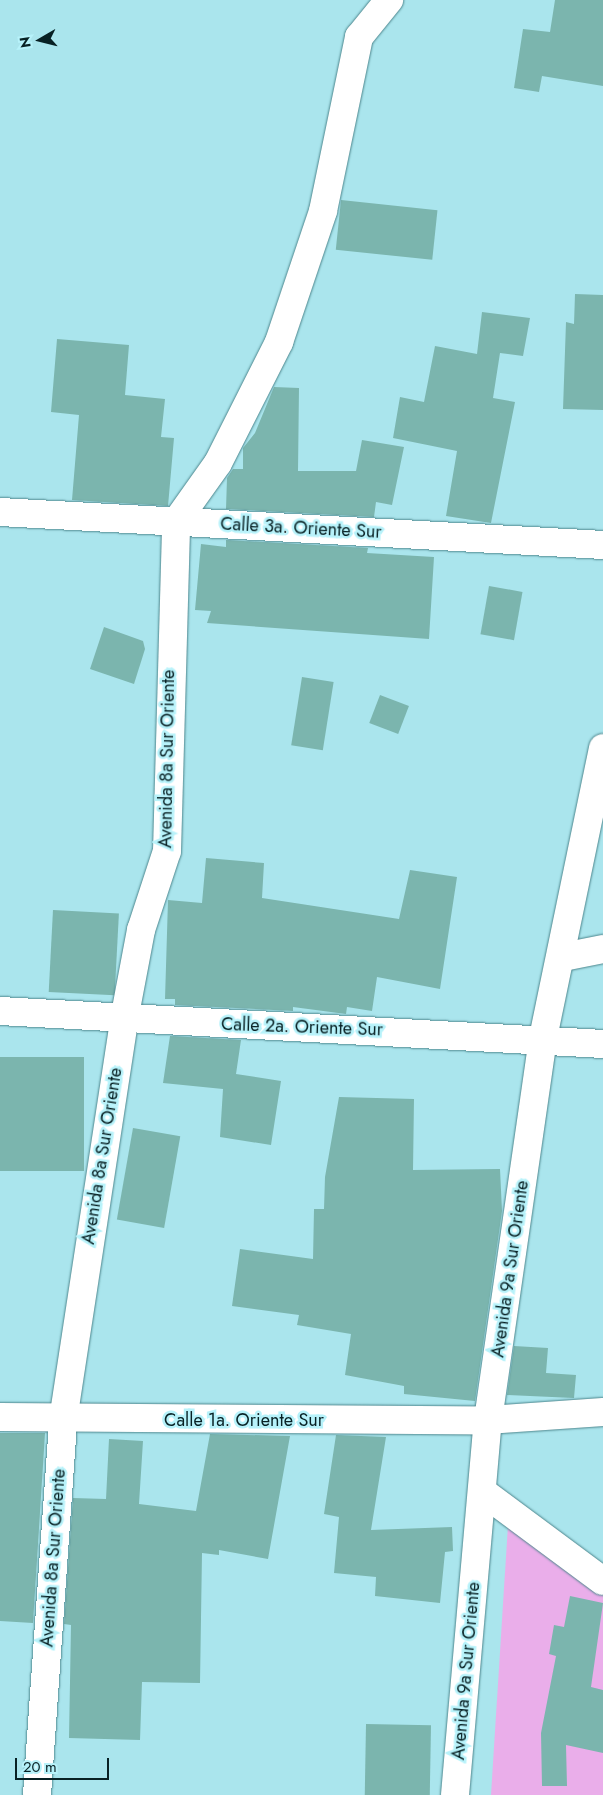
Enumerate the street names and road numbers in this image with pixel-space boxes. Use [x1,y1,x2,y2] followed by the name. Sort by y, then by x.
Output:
[220,513,382,543] street label: Calle 3a. Oriente Sur
[155,670,179,848] street label: Avenida 8a Sur Oriente
[221,1013,383,1041] street label: Calle 2a. Oriente Sur
[77,1066,127,1246] street label: Avenida 8a Sur Oriente
[487,1179,533,1359] street label: Avenida 9a Sur Oriente
[164,1409,324,1431] street label: Calle 1a. Oriente Sur
[36,1468,70,1648] street label: Avenida 8a Sur Oriente
[447,1581,485,1761] street label: Avenida 9a Sur Oriente

